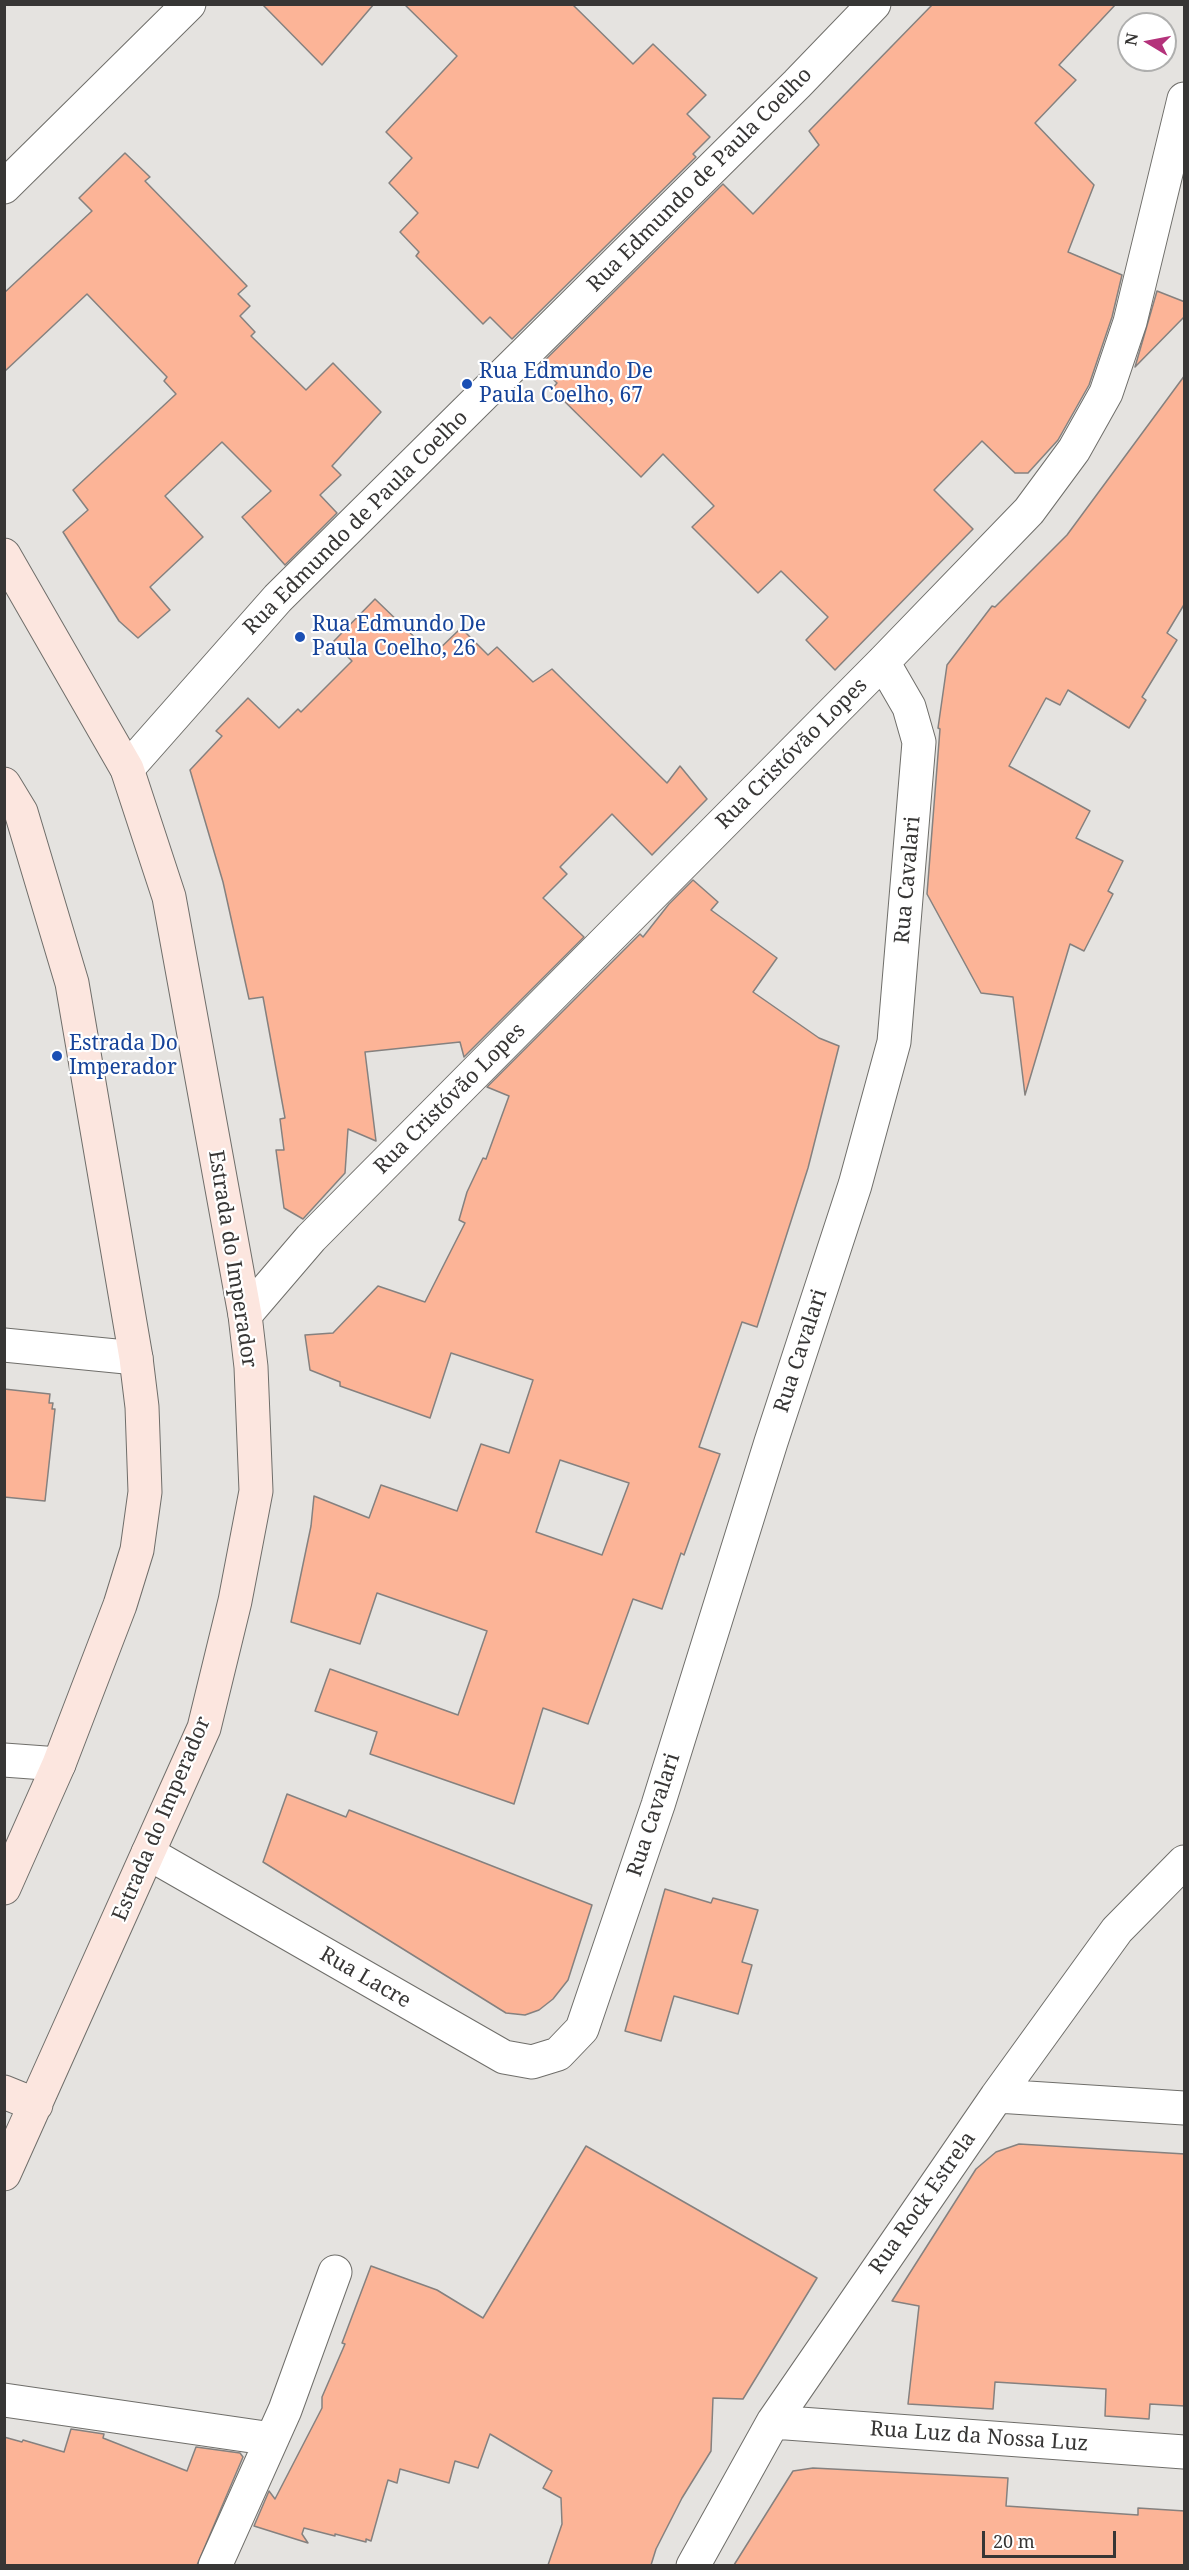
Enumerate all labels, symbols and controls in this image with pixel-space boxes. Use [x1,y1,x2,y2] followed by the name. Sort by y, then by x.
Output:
[1117,12,1177,72] north arrow
[1119,31,1143,47] text: N
[583,63,817,297] street label: Rua Edmundo de Paula Coelho
[479,359,653,409] place label: Rua Edmundo De Paula Coelho, 67
[460,377,474,391] marker: Rua Edmundo De Paula Coelho, 67
[239,406,473,640] street label: Rua Edmundo de Paula Coelho
[312,612,486,662] place label: Rua Edmundo De Paula Coelho, 26
[293,630,307,644] marker: Rua Edmundo De Paula Coelho, 26
[711,673,873,835] street label: Rua Cristóvão Lopes
[890,815,926,945] street label: Rua Cavalari
[369,1018,531,1180] street label: Rua Cristóvão Lopes
[69,1031,178,1081] place label: Estrada Do Imperador
[50,1049,64,1063] marker: Estrada Do Imperador
[202,1148,262,1370] street label: Estrada do Imperador
[769,1286,833,1416] street label: Rua Cavalari
[107,1713,217,1925] street label: Estrada do Imperador
[622,1750,686,1880] street label: Rua Cavalari
[315,1942,415,2014] street label: Rua Lacre
[865,2127,981,2279] street label: Rua Rock Estrela
[869,2417,1089,2457] street label: Rua Luz da Nossa Luz
[985,2519,1118,2557] scale bar
[993,2529,1035,2553] text: 20 m

